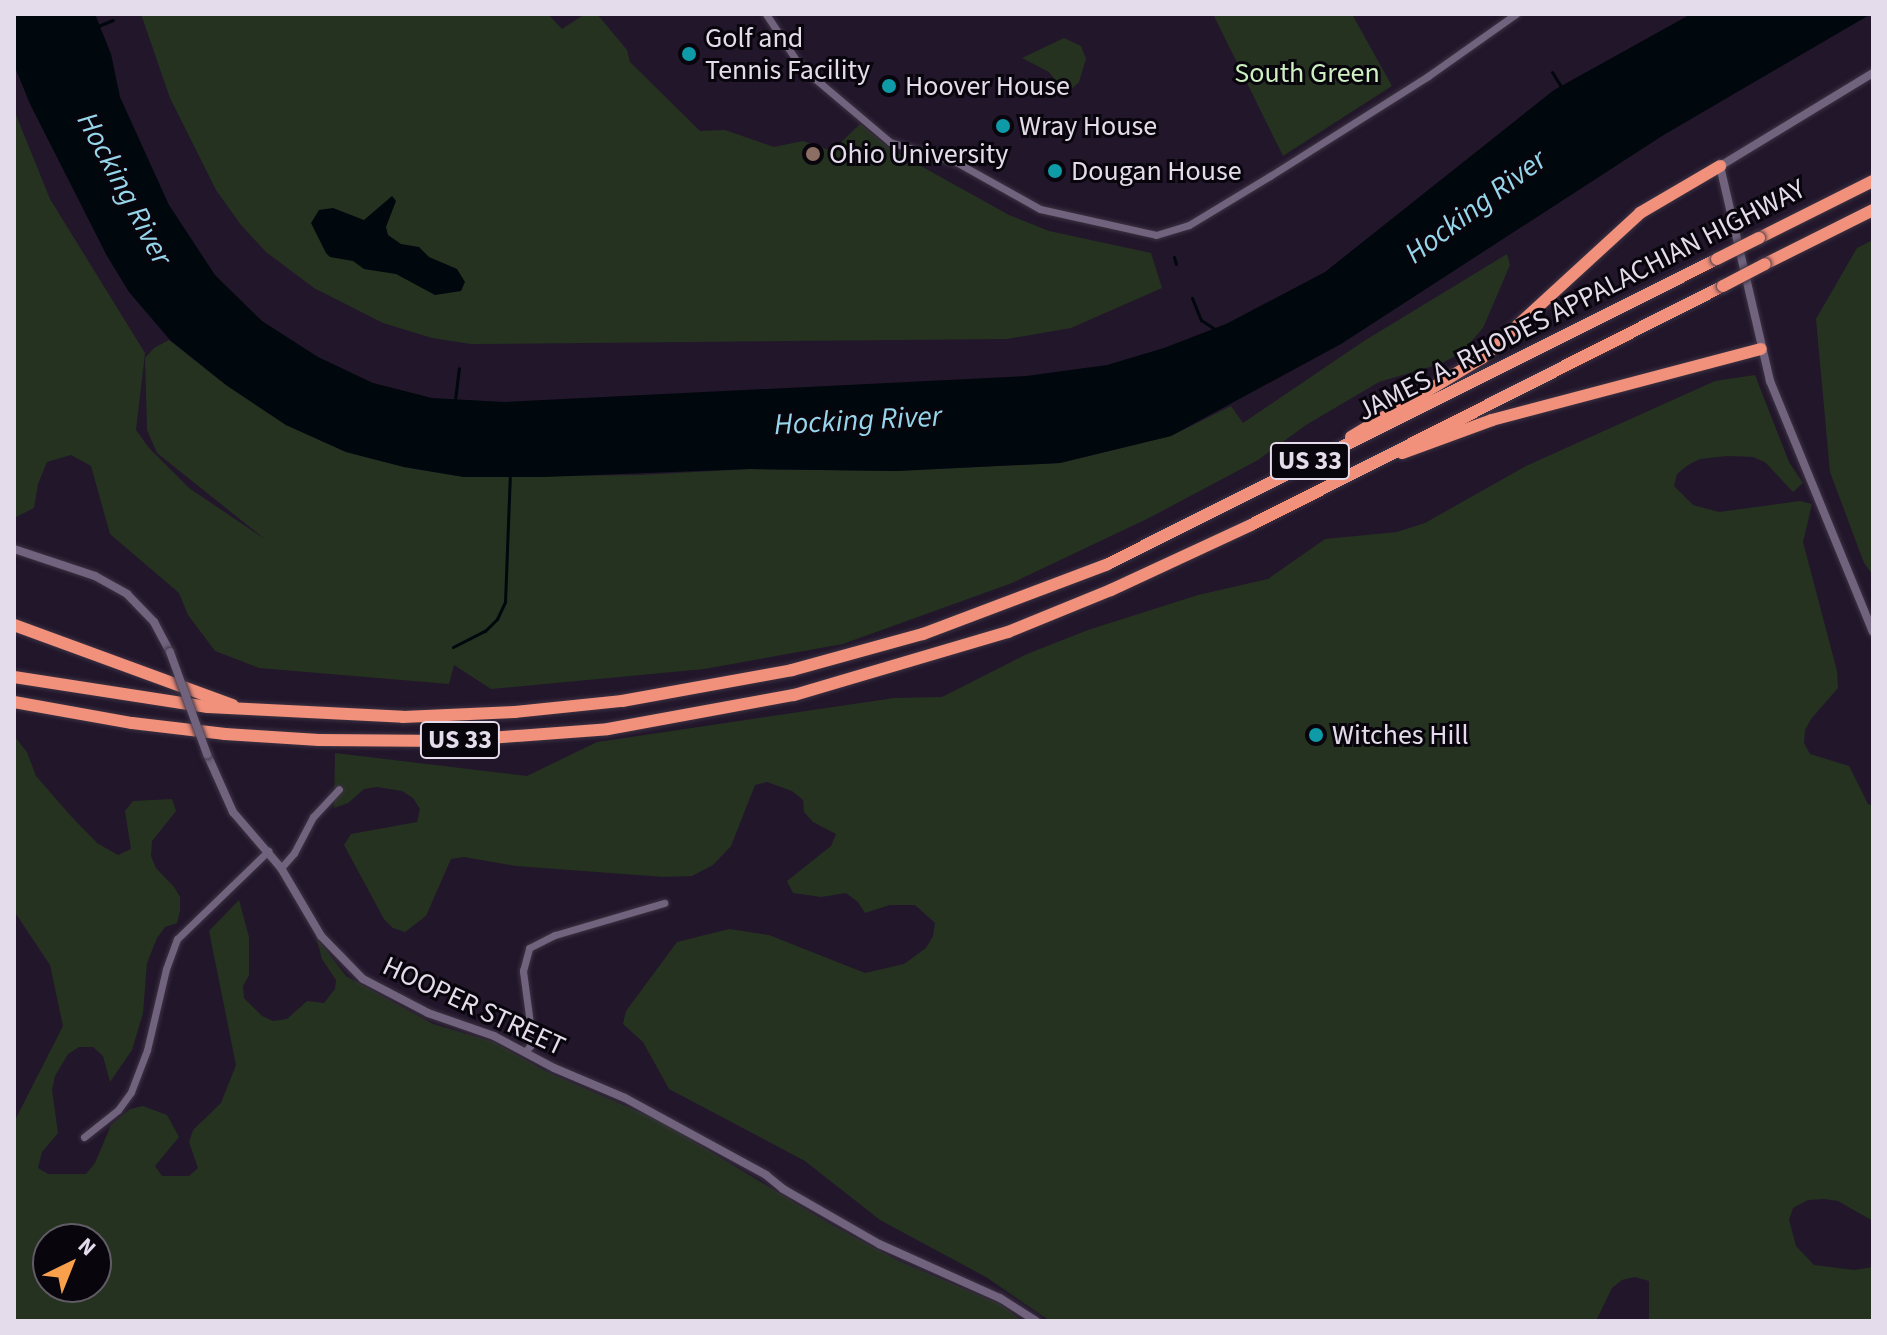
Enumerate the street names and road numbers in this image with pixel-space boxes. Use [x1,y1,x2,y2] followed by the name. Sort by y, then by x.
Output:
[1351,172,1811,428] street label: JAMES A. RHODES APPALACHIAN HIGHWAY
[1268,439,1352,483] road number: US 33
[418,718,502,762] road number: US 33
[377,949,571,1063] street label: HOOPER STREET

